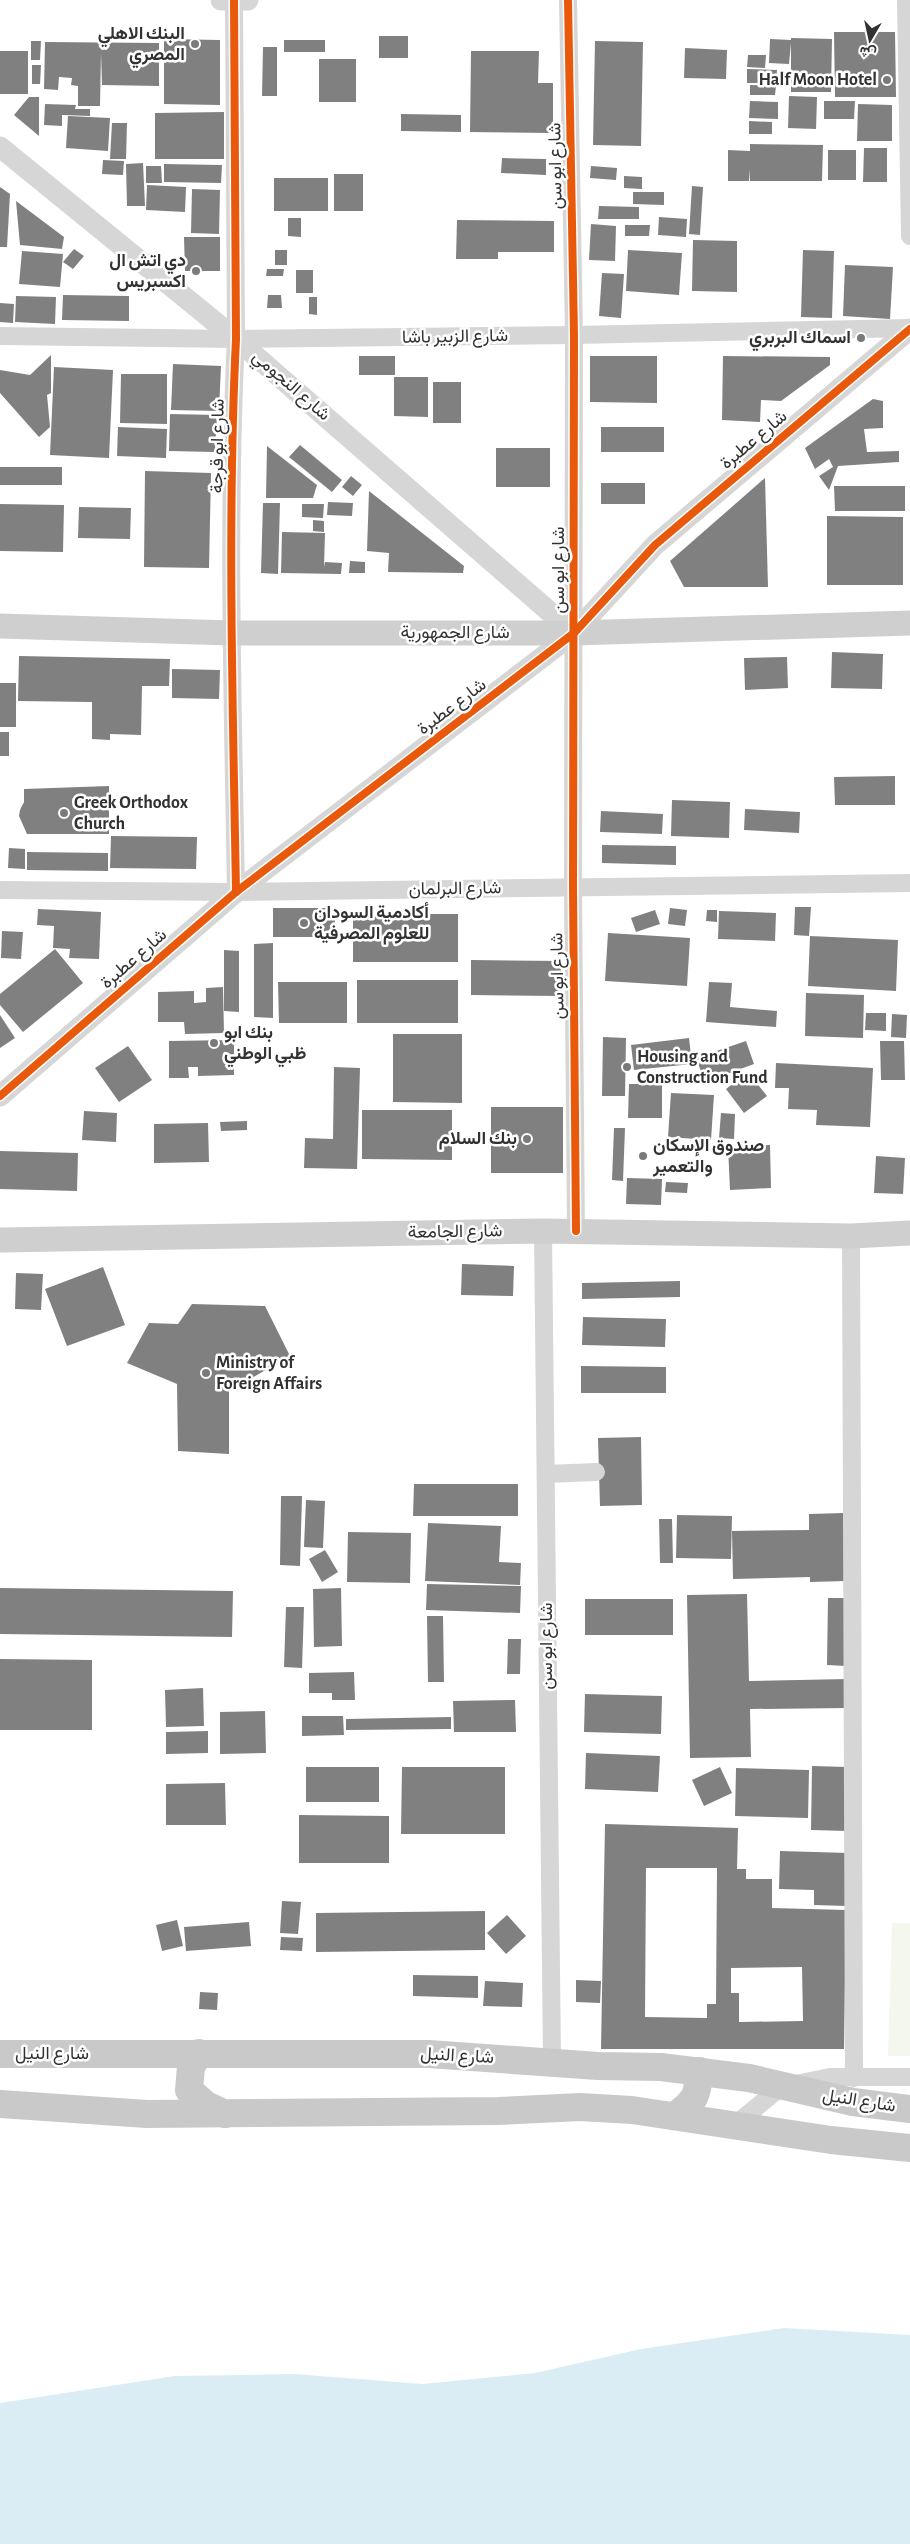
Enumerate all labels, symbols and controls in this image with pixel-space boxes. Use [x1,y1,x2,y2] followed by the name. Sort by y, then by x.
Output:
[845,15,895,65] north arrow
[98,25,185,69] place label: البنك الاهلي المصري
[189,38,201,50] marker: البنك الاهلي المصري
[859,43,878,60] text: ش
[759,71,877,89] place label: Half Moon Hotel
[881,74,893,86] marker: Half Moon Hotel
[546,122,568,210] street label: شارع ابو سن
[109,252,186,292] place label: دي اتش ال اكسبريس
[190,265,202,277] marker: دي اتش ال اكسبريس
[402,327,508,349] street label: شارع الزبير باشا
[749,329,851,352] place label: اسماك البربري
[855,332,867,344] marker: اسماك البربري
[245,348,333,428] street label: شارع النجومي
[208,398,230,494] street label: شارع ابو قرجة
[717,407,792,474] street label: شارع عطبرة
[550,527,570,613] street label: شارع ابو سن
[400,624,510,644] street label: شارع الجمهورية
[414,675,491,740] street label: شارع عطبرة
[74,794,189,833] place label: Greek Orthodox Church
[58,807,70,819] marker: Greek Orthodox Church
[408,879,502,901] street label: شارع البرلمان
[314,902,429,945] place label: أكادمية السودان للعلوم المصرفية
[298,917,310,929] marker: أكادمية السودان للعلوم المصرفية
[98,926,172,994] street label: شارع عطبرة
[548,932,570,1020] street label: شارع ابو سن
[224,1024,307,1068] place label: بنك ابو ظبي الوطني
[208,1037,220,1049] marker: بنك ابو ظبي الوطني
[637,1048,768,1087] place label: Housing and Construction Fund
[621,1061,633,1073] marker: Housing and Construction Fund
[439,1130,517,1150] place label: بنك السلام
[521,1133,533,1145] marker: بنك السلام
[652,1137,764,1177] place label: صندوق الإسكان والتعمير
[637,1150,649,1162] marker: صندوق الإسكان والتعمير
[407,1222,503,1244] street label: شارع الجامعة
[216,1354,322,1393] place label: Ministry of Foreign Affairs
[200,1367,212,1379] marker: Ministry of Foreign Affairs
[538,1603,558,1689] street label: شارع ابو سن
[15,2045,89,2065] street label: شارع النيل
[420,2045,494,2069] street label: شارع النيل
[821,2086,897,2118] street label: شارع النيل

